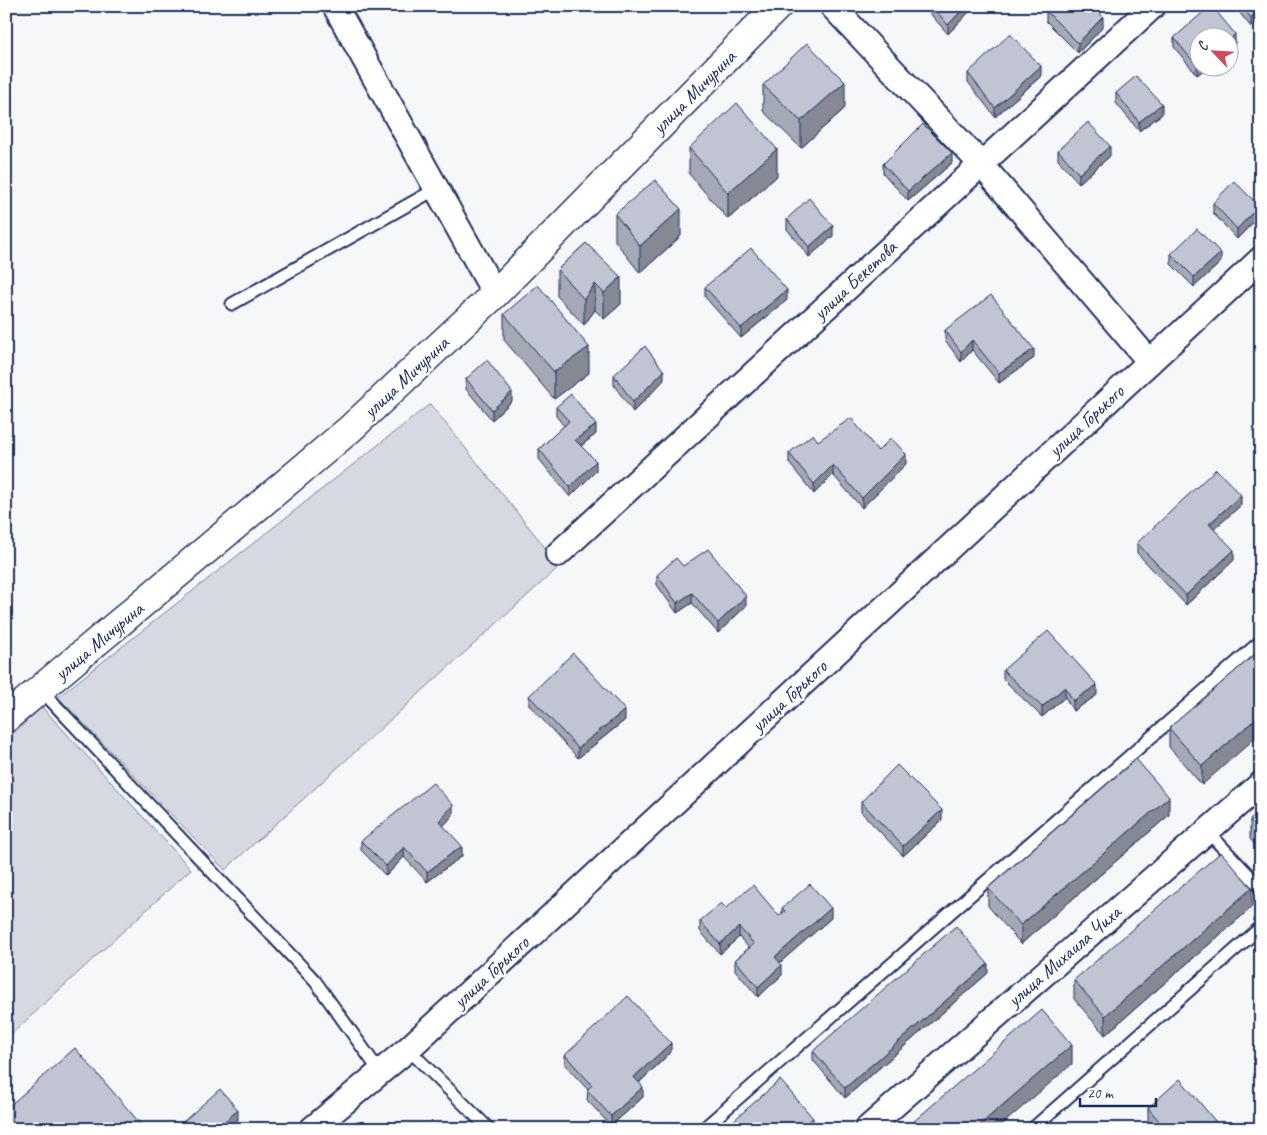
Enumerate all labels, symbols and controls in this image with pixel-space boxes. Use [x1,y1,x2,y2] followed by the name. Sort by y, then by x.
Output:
[1190,28,1240,78] north arrow
[1194,38,1213,53] text: С
[646,44,742,140] street label: улица Мичурина
[807,234,903,326] street label: улица Бекетова
[357,330,455,424] street label: улица Мичурина
[1042,379,1130,463] street label: улица Горького
[49,596,150,686] street label: улица Мичурина
[745,654,833,738] street label: улица Горького
[1001,899,1127,1013] street label: улица Михаила Чиха
[447,930,535,1014] street label: улица Горького
[1080,1075,1156,1107] scale bar
[1087,1084,1114,1103] text: 20 m

